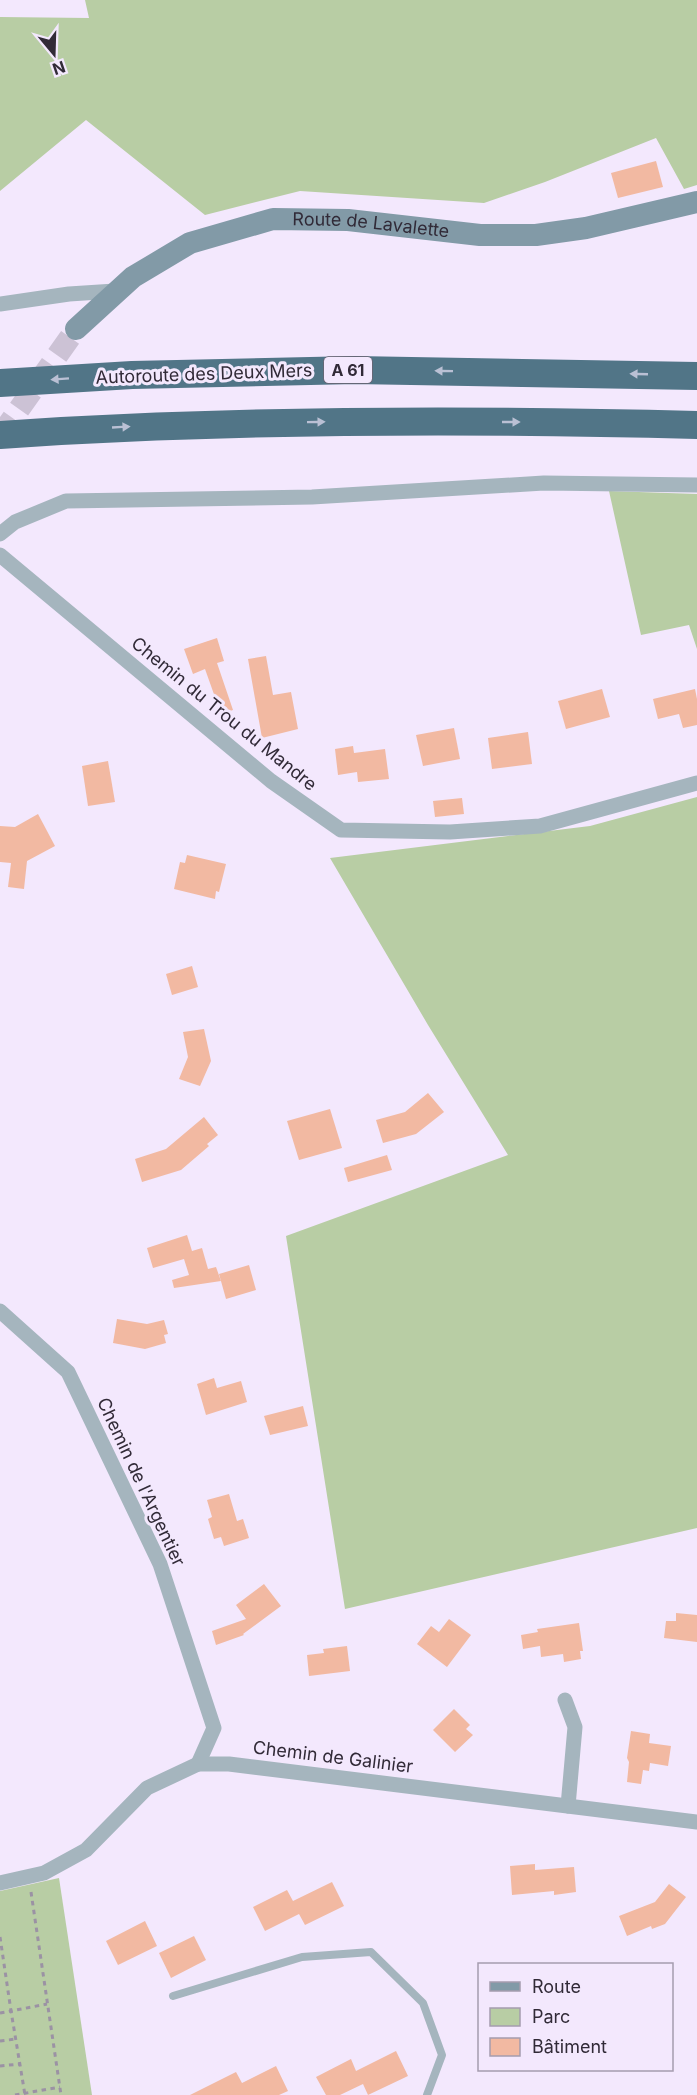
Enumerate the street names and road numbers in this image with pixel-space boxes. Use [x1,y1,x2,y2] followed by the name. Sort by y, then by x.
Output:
[292,208,450,241] street label: Route de Lavalette
[324,357,372,383] road number: A 61
[95,359,313,388] street label: Autoroute des Deux Mers
[128,632,321,795] street label: Chemin du Trou du Mandre
[93,1394,190,1570] street label: Chemin de l'Argentier
[252,1736,415,1777] street label: Chemin de Galinier

